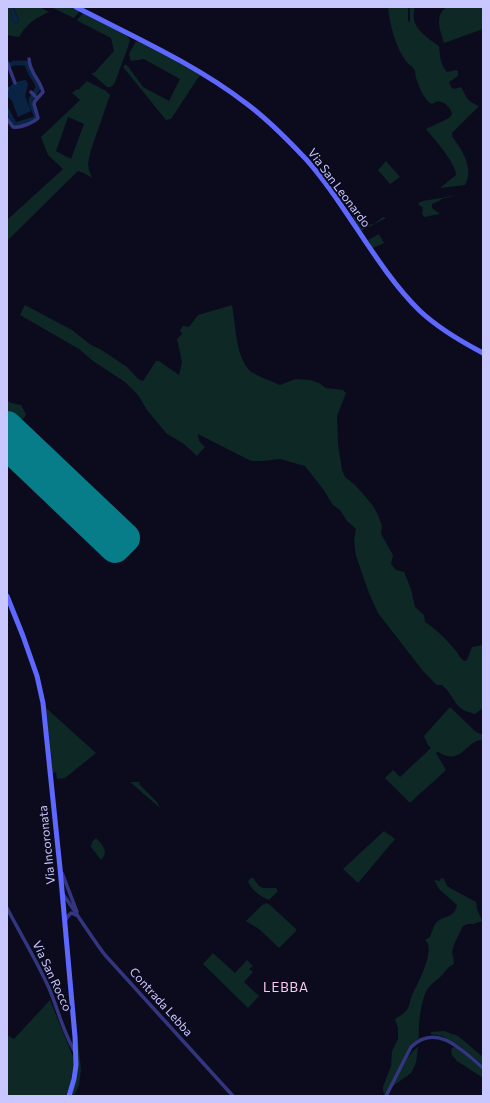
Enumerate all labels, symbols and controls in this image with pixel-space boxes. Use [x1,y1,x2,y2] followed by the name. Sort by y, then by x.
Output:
[305,146,373,230] street label: Via San Leonardo
[36,805,58,885] street label: Via Incoronata
[29,938,75,1014] street label: Via San Rocco
[126,965,196,1039] street label: Contrada Lebba
[263,980,309,996] district label: LEBBA

